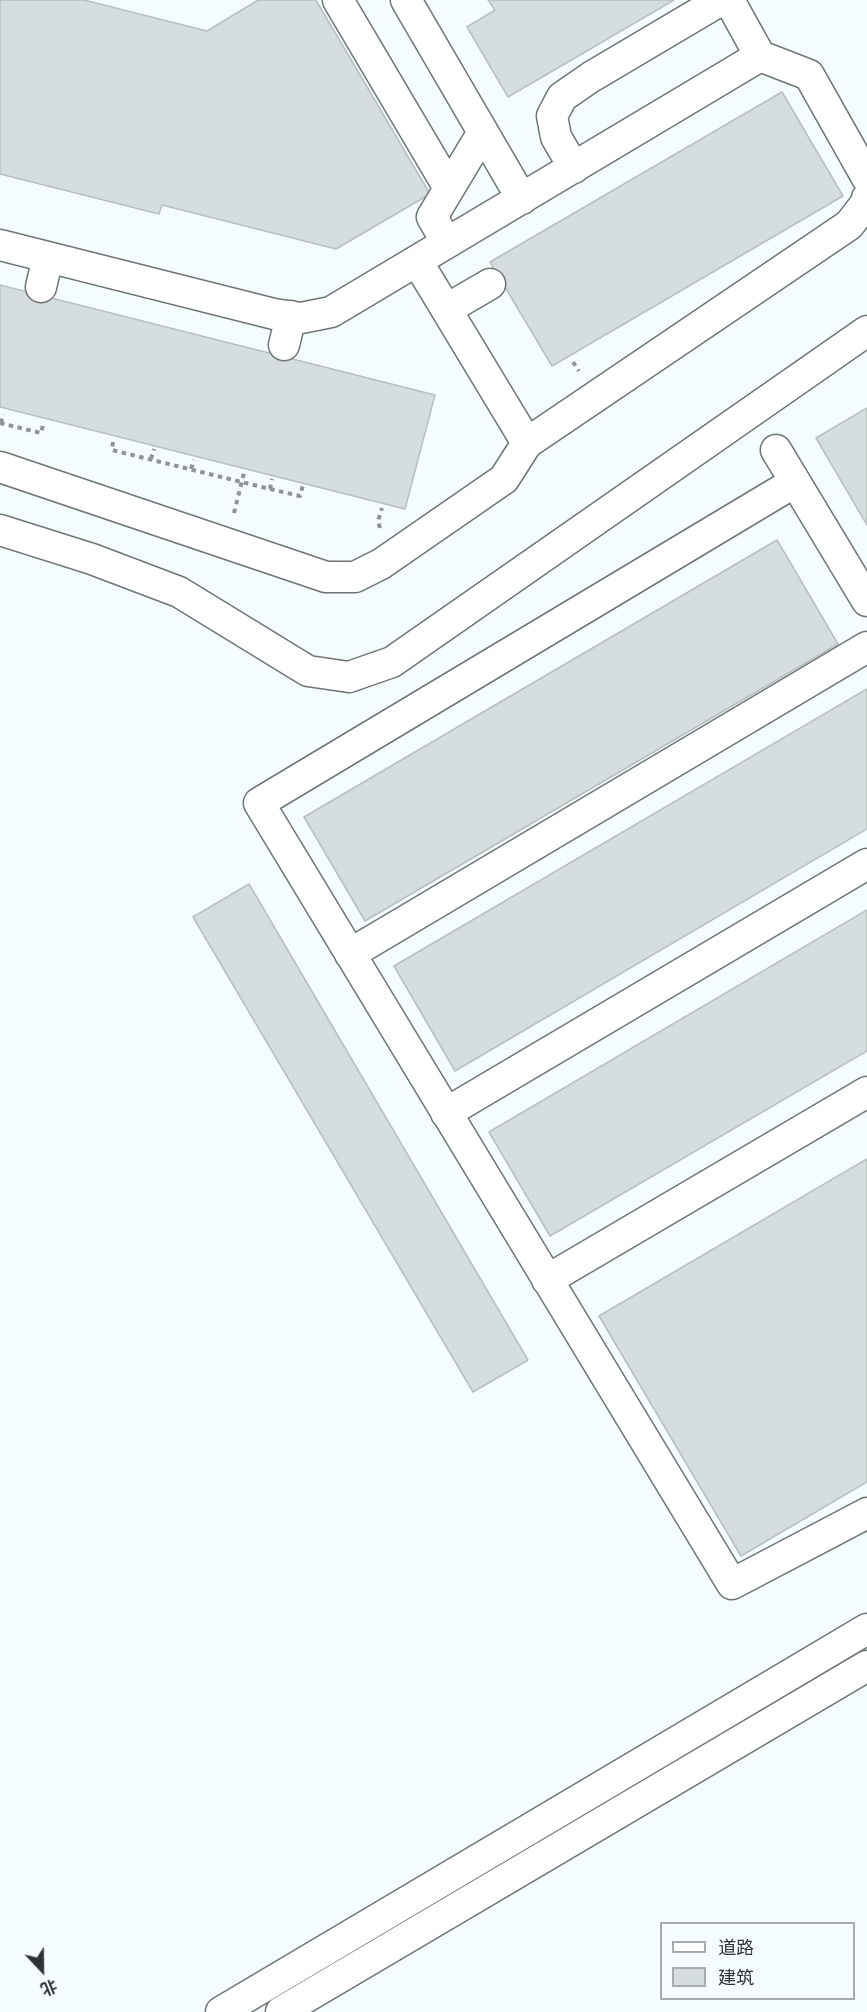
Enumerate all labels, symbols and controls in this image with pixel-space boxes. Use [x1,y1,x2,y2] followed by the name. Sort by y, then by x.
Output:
[660,1922,855,2000] legend
[718,1935,754,1961] text: 道路
[12,1940,72,2000] north arrow
[718,1965,754,1991] text: 建筑
[37,1973,61,2001] text: 北

